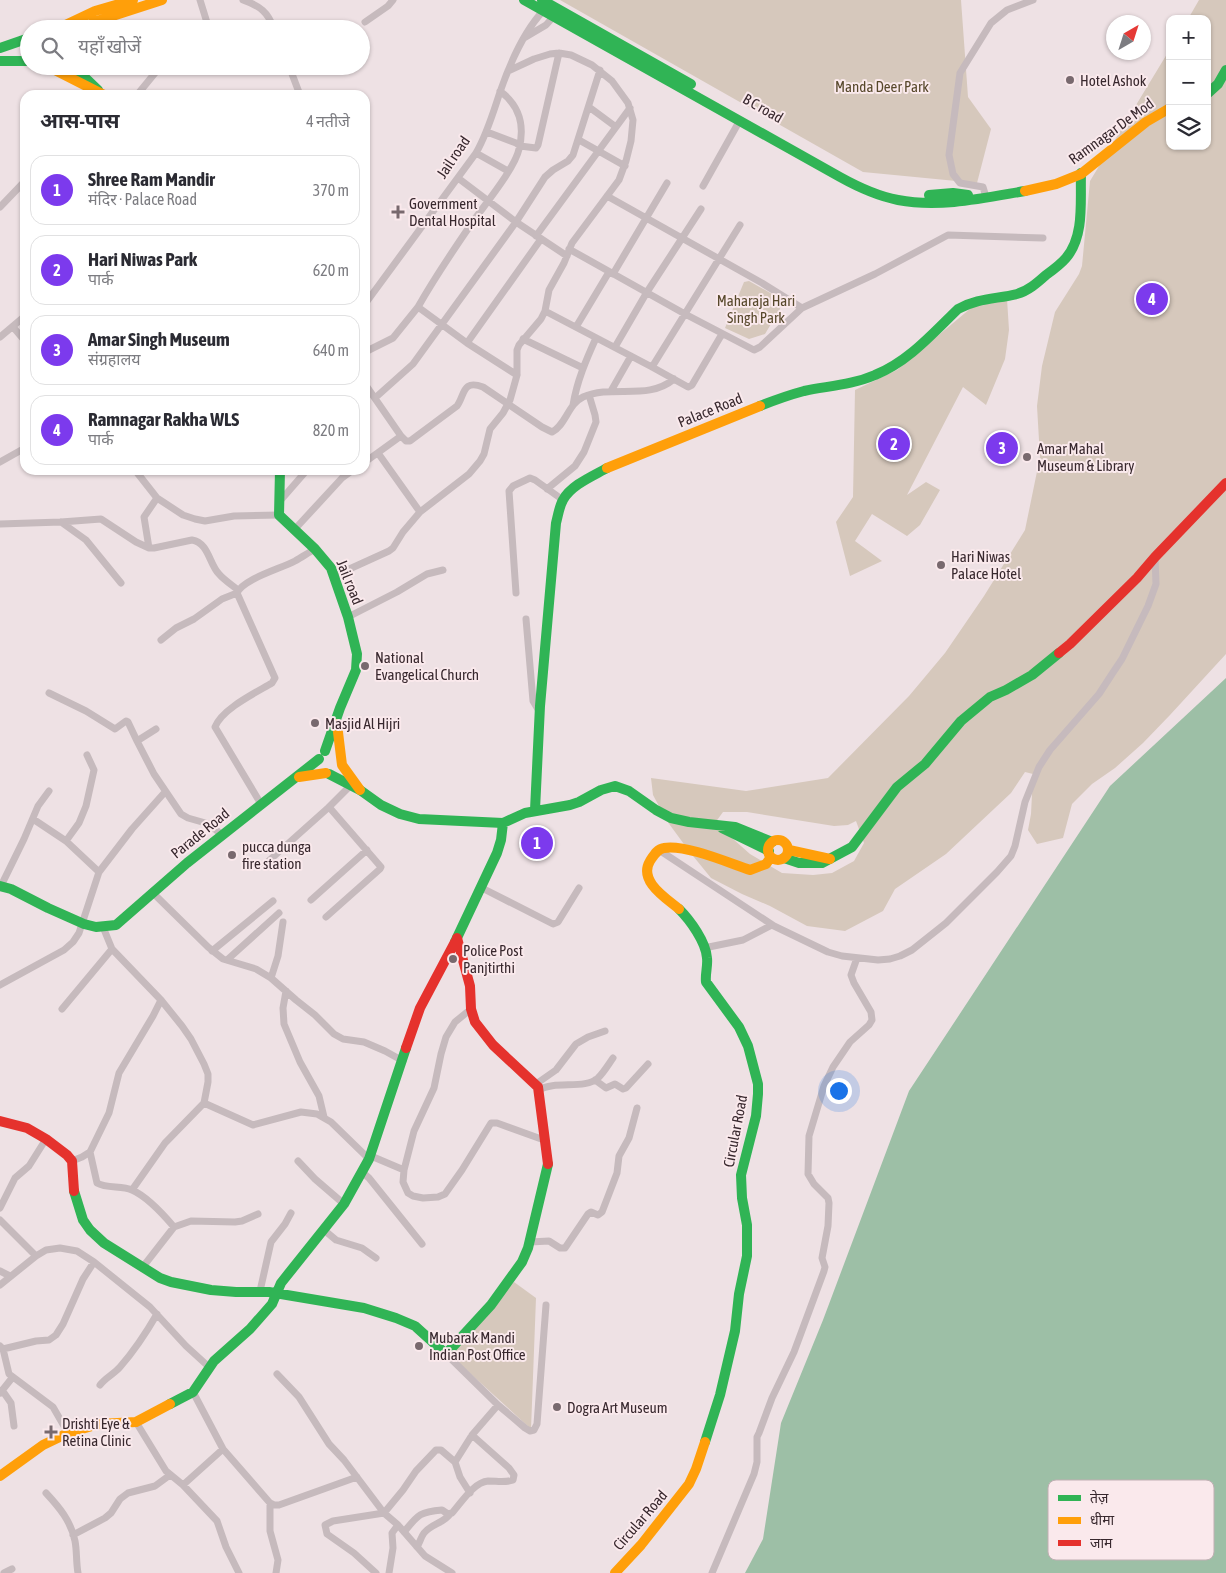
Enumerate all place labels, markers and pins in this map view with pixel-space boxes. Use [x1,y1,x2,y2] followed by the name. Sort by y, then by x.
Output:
[1080,72,1147,89] place label: Hotel Ashok
[1064,74,1076,86] marker: Hotel Ashok
[409,195,496,229] place label: Government Dental Hospital
[391,205,405,219] marker: Government Dental Hospital
[1136,280,1168,318] pin: 4
[878,425,910,463] pin: 2
[986,429,1018,467] pin: 3
[1037,440,1134,474] place label: Amar Mahal Museum & Library
[1021,451,1033,463] marker: Amar Mahal Museum & Library
[951,548,1021,582] place label: Hari Niwas Palace Hotel
[935,559,947,571] marker: Hari Niwas Palace Hotel
[375,649,479,683] place label: National Evangelical Church
[359,660,371,672] marker: National Evangelical Church
[325,715,400,732] place label: Masjid Al Hijri
[309,717,321,729] marker: Masjid Al Hijri
[521,824,553,862] pin: 1
[242,838,311,872] place label: pucca dunga fire station
[226,849,238,861] marker: pucca dunga fire station
[463,942,523,976] place label: Police Post Panjtirthi
[447,953,459,965] marker: Police Post Panjtirthi
[429,1329,526,1363] place label: Mubarak Mandi Indian Post Office
[413,1340,425,1352] marker: Mubarak Mandi Indian Post Office
[567,1399,668,1416] place label: Dogra Art Museum
[551,1401,563,1413] marker: Dogra Art Museum
[62,1415,131,1449] place label: Drishti Eye & Retina Clinic
[44,1425,58,1439] marker: Drishti Eye & Retina Clinic

